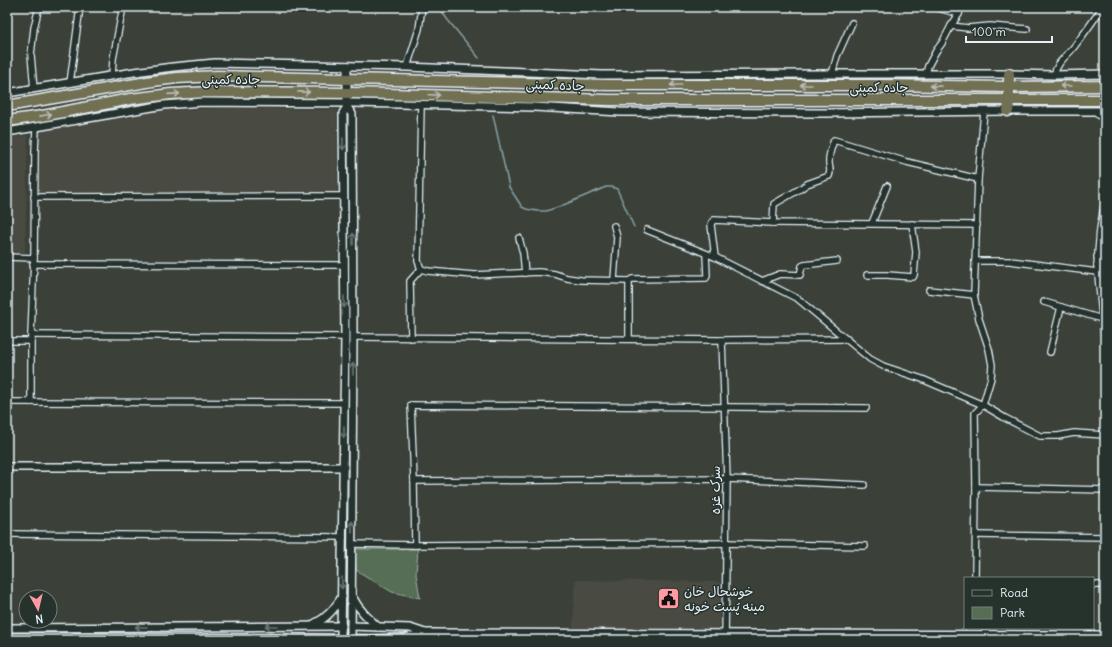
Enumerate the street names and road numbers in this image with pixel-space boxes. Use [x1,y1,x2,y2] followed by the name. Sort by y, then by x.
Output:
[202,71,261,89] street label: جاده کمپنی
[525,75,585,96] street label: جاده کمپنی
[850,79,909,97] street label: جاده کمپنی
[707,466,724,514] street label: سرک غزه

